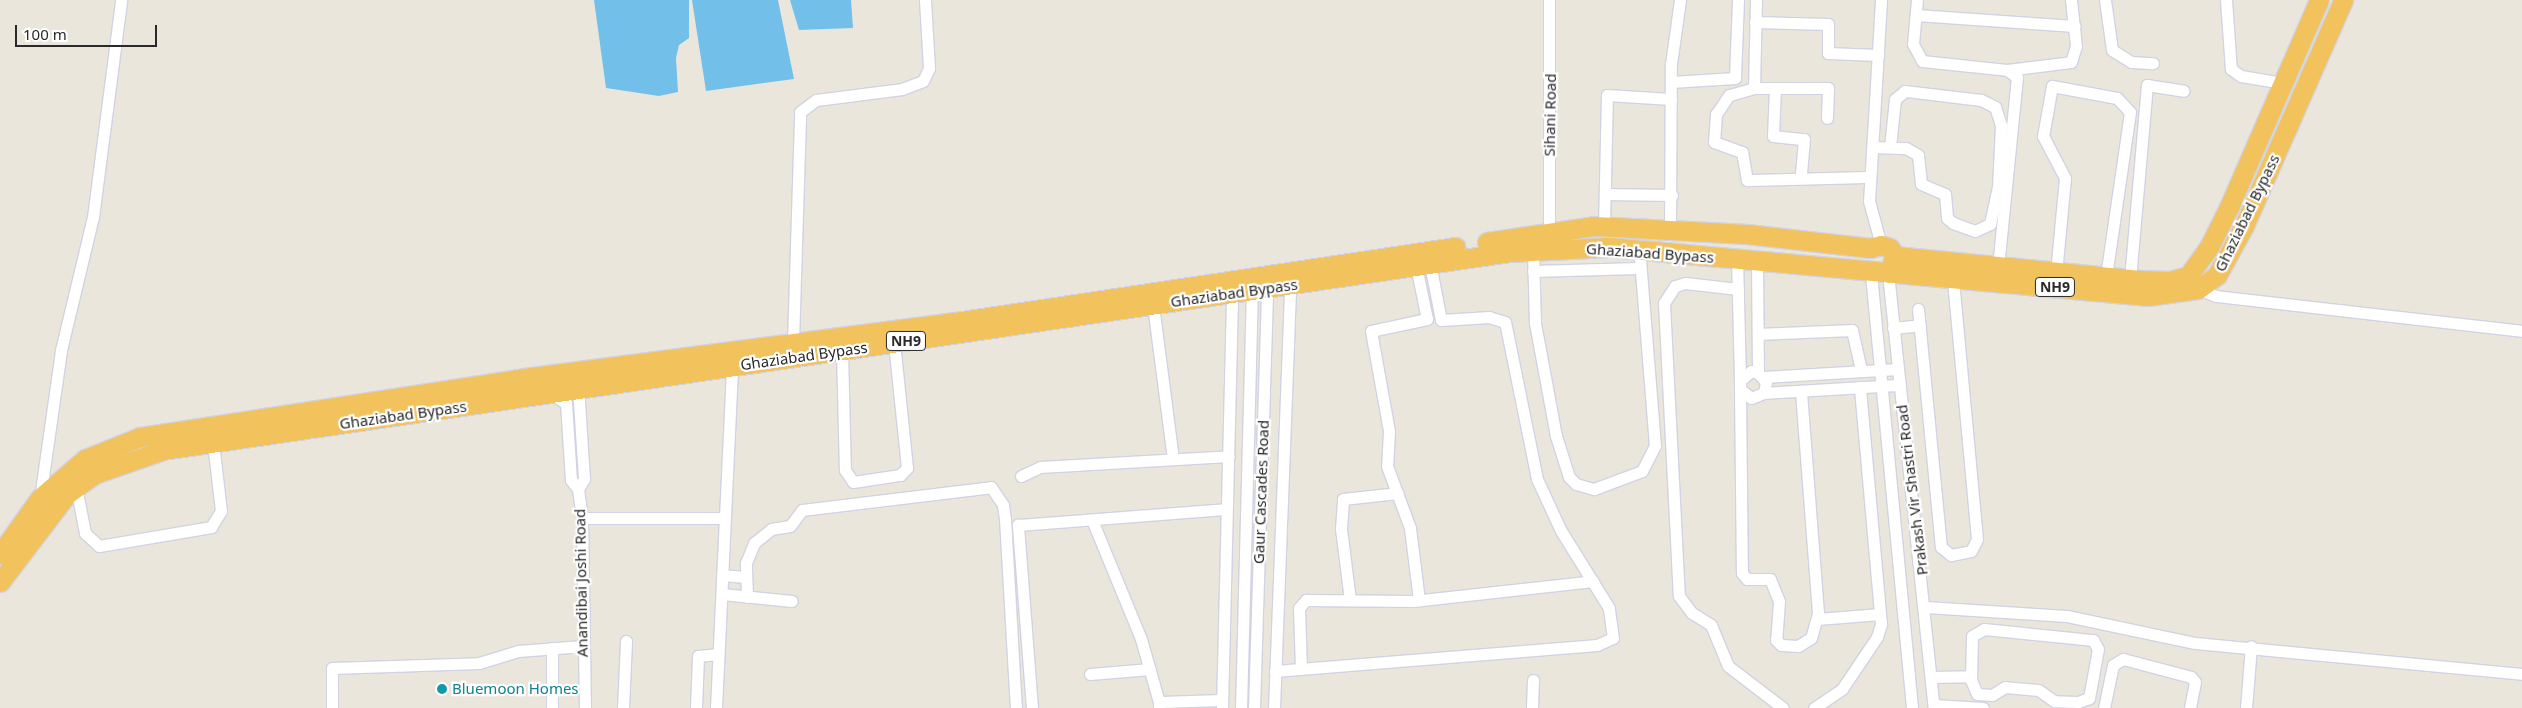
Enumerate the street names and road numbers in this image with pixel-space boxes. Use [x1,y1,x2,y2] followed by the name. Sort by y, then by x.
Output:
[1540,73,1560,157] street label: Sihani Road
[2211,151,2283,275] street label: Ghaziabad Bypass
[1585,240,1715,266] street label: Ghaziabad Bypass
[1169,275,1299,311] street label: Ghaziabad Bypass
[2034,276,2076,298] road number: NH9
[885,330,927,352] road number: NH9
[739,338,869,374] street label: Ghaziabad Bypass
[338,397,468,433] street label: Ghaziabad Bypass
[1893,404,1931,576] street label: Prakash Vir Shastri Road
[1249,420,1273,564] street label: Gaur Cascades Road
[571,509,591,657] street label: Anandibai Joshi Road

